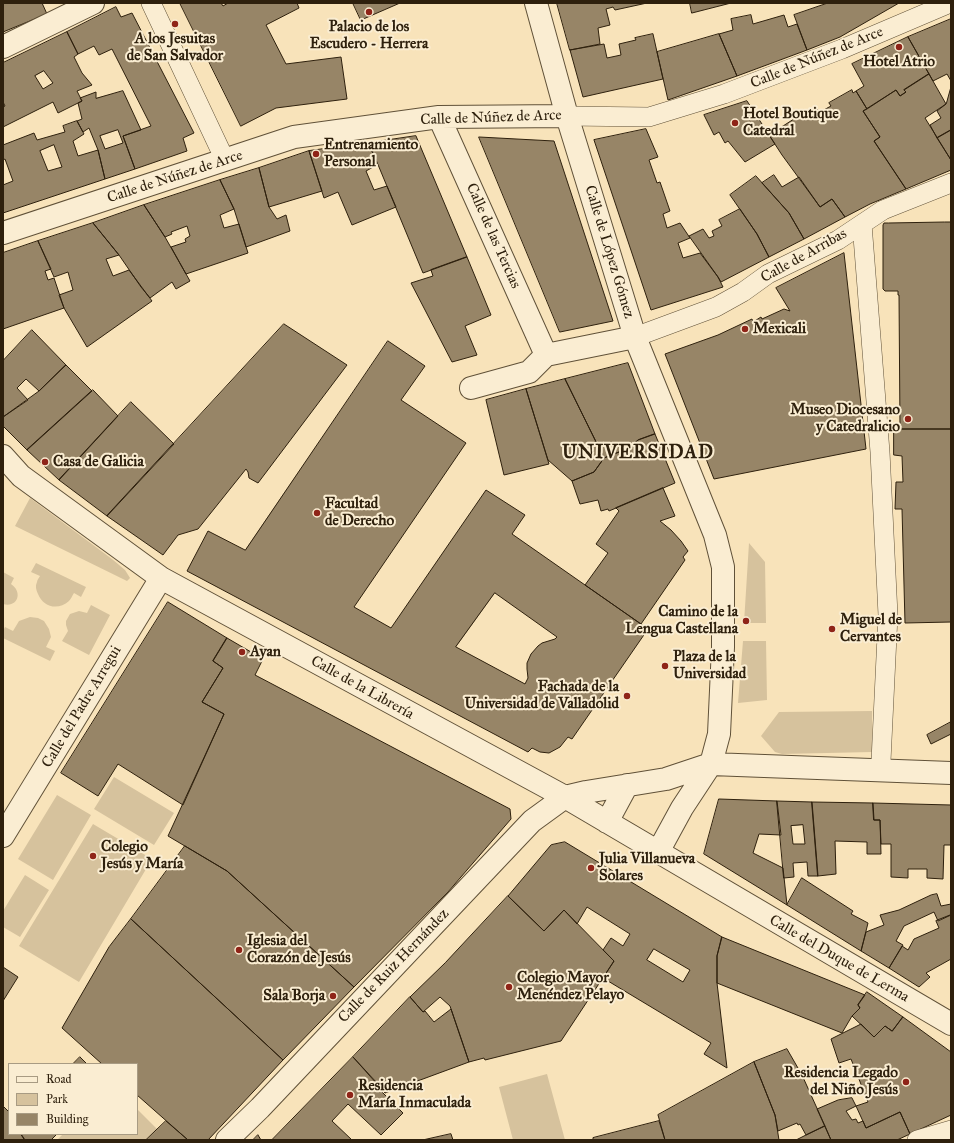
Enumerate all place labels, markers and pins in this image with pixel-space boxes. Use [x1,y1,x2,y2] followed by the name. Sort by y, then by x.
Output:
[364,7,374,17] marker: Palacio de los Escudero - Herrera
[310,18,428,53] place label: Palacio de los Escudero - Herrera
[170,19,180,29] marker: A los Jesuitas de San Salvador
[127,30,223,65] place label: A los Jesuitas de San Salvador
[894,42,904,52] marker: Hotel Atrio
[863,53,935,71] place label: Hotel Atrio
[743,105,839,140] place label: Hotel Boutique Catedral
[730,118,740,128] marker: Hotel Boutique Catedral
[324,136,418,171] place label: Entrenamiento Personal
[311,149,321,159] marker: Entrenamiento Personal
[753,320,806,338] place label: Mexicali
[740,324,750,334] marker: Mexicali
[790,401,900,436] place label: Museo Diocesano y Catedralicio
[903,414,913,424] marker: Museo Diocesano y Catedralicio
[53,453,144,471] place label: Casa de Galicia
[40,457,50,467] marker: Casa de Galicia
[325,495,394,530] place label: Facultad de Derecho
[312,508,322,518] marker: Facultad de Derecho
[625,603,738,638] place label: Camino de la Lengua Castellana
[840,611,902,646] place label: Miguel de Cervantes
[741,616,751,626] marker: Camino de la Lengua Castellana
[827,624,837,634] marker: Miguel de Cervantes
[250,643,281,661] place label: Ayan
[237,647,247,657] marker: Ayan
[673,648,746,683] place label: Plaza de la Universidad
[660,661,670,671] marker: Plaza de la Universidad
[465,678,619,713] place label: Fachada de la Universidad de Valladolid
[622,691,632,701] marker: Fachada de la Universidad de Valladolid
[101,838,183,873] place label: Colegio Jesús y María
[599,850,695,885] place label: Julia Villanueva Solares
[88,851,98,861] marker: Colegio Jesús y María
[586,863,596,873] marker: Julia Villanueva Solares
[247,932,351,967] place label: Iglesia del Corazón de Jesús
[234,945,244,955] marker: Iglesia del Corazón de Jesús
[517,969,624,1004] place label: Colegio Mayor Menéndez Pelayo
[504,982,514,992] marker: Colegio Mayor Menéndez Pelayo
[263,987,325,1005] place label: Sala Borja
[328,991,338,1001] marker: Sala Borja
[784,1064,898,1099] place label: Residencia Legado del Niño Jesús
[358,1077,471,1112] place label: Residencia María Inmaculada
[901,1077,911,1087] marker: Residencia Legado del Niño Jesús
[345,1090,355,1100] marker: Residencia María Inmaculada

